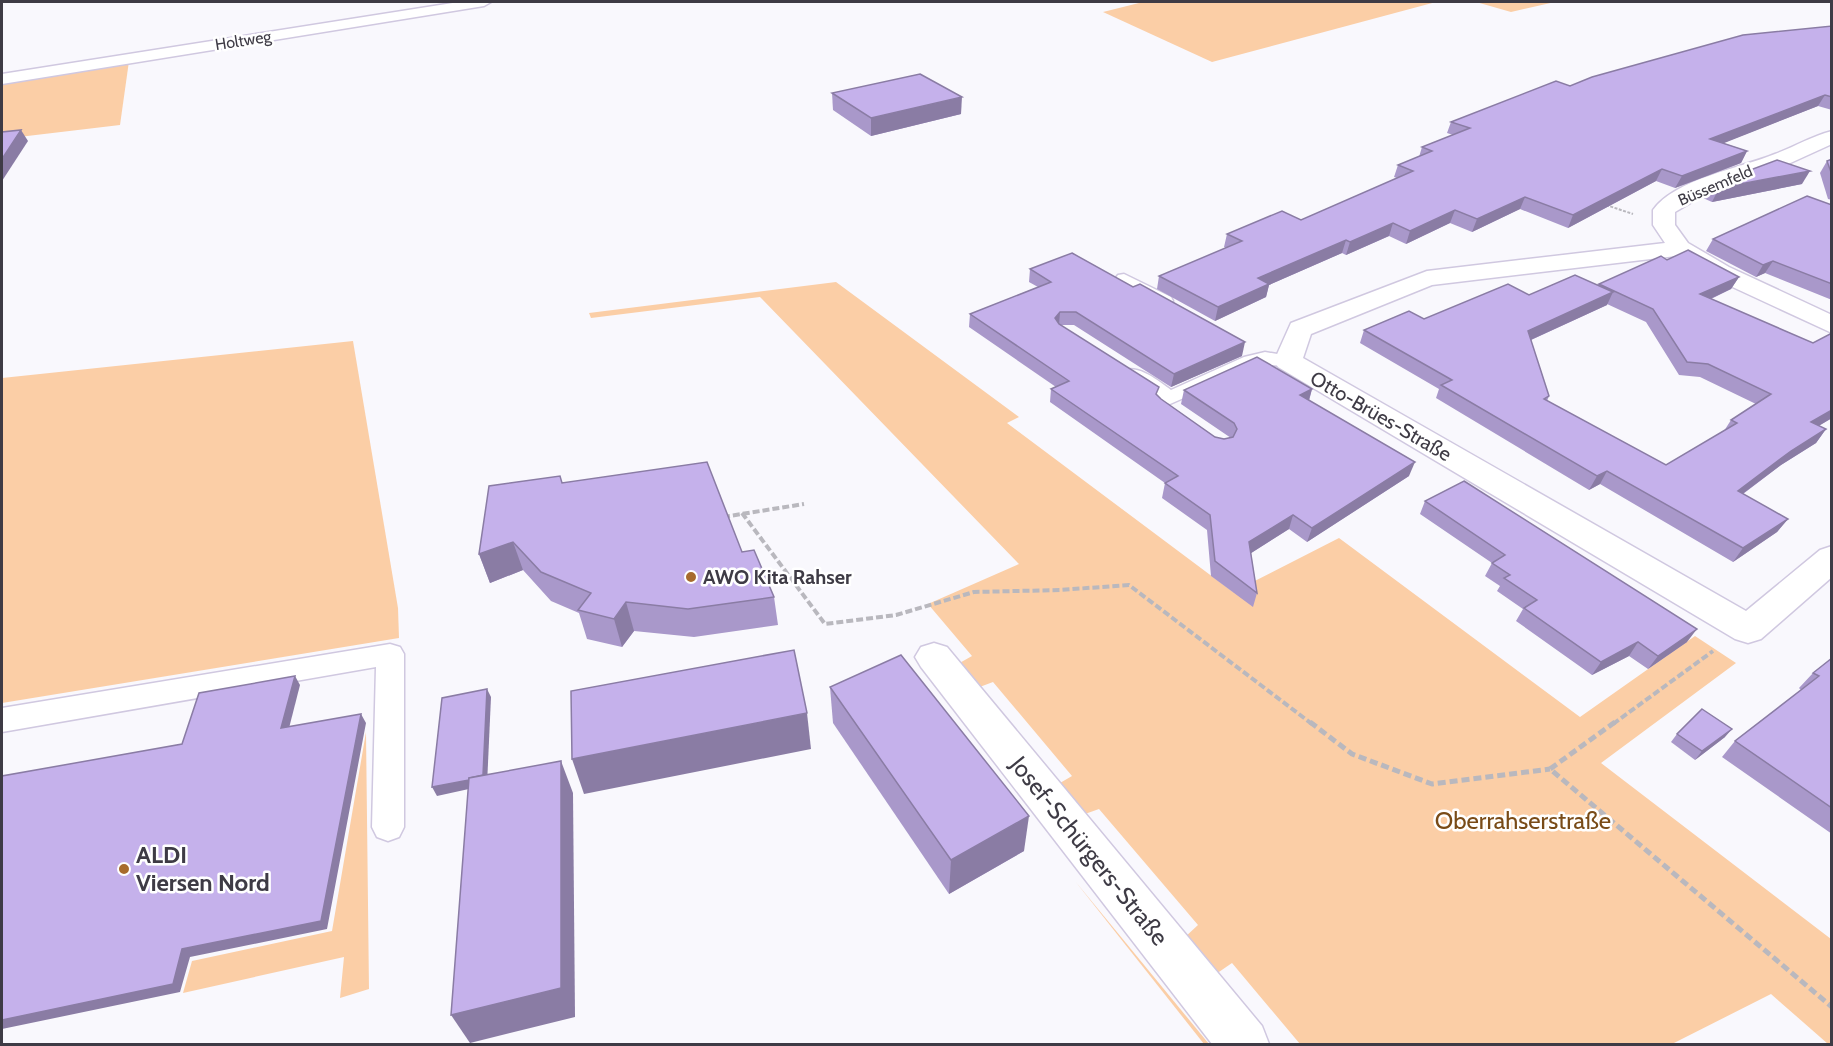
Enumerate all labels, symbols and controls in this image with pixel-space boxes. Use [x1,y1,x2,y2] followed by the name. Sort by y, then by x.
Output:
[214,27,274,54] street label: Holtweg
[1675,161,1755,210] street label: Büssemfeld
[1306,366,1456,466] street label: Otto-Brües-Straße
[703,565,852,589] place label: AWO Kita Rahser
[684,570,698,584] marker: AWO Kita Rahser
[1004,750,1175,951] street label: Josef-Schürgers-Straße
[1435,806,1611,835] park label: Oberrahserstraße
[136,840,270,897] place label: ALDI Viersen Nord
[117,862,131,876] marker: ALDI Viersen Nord

